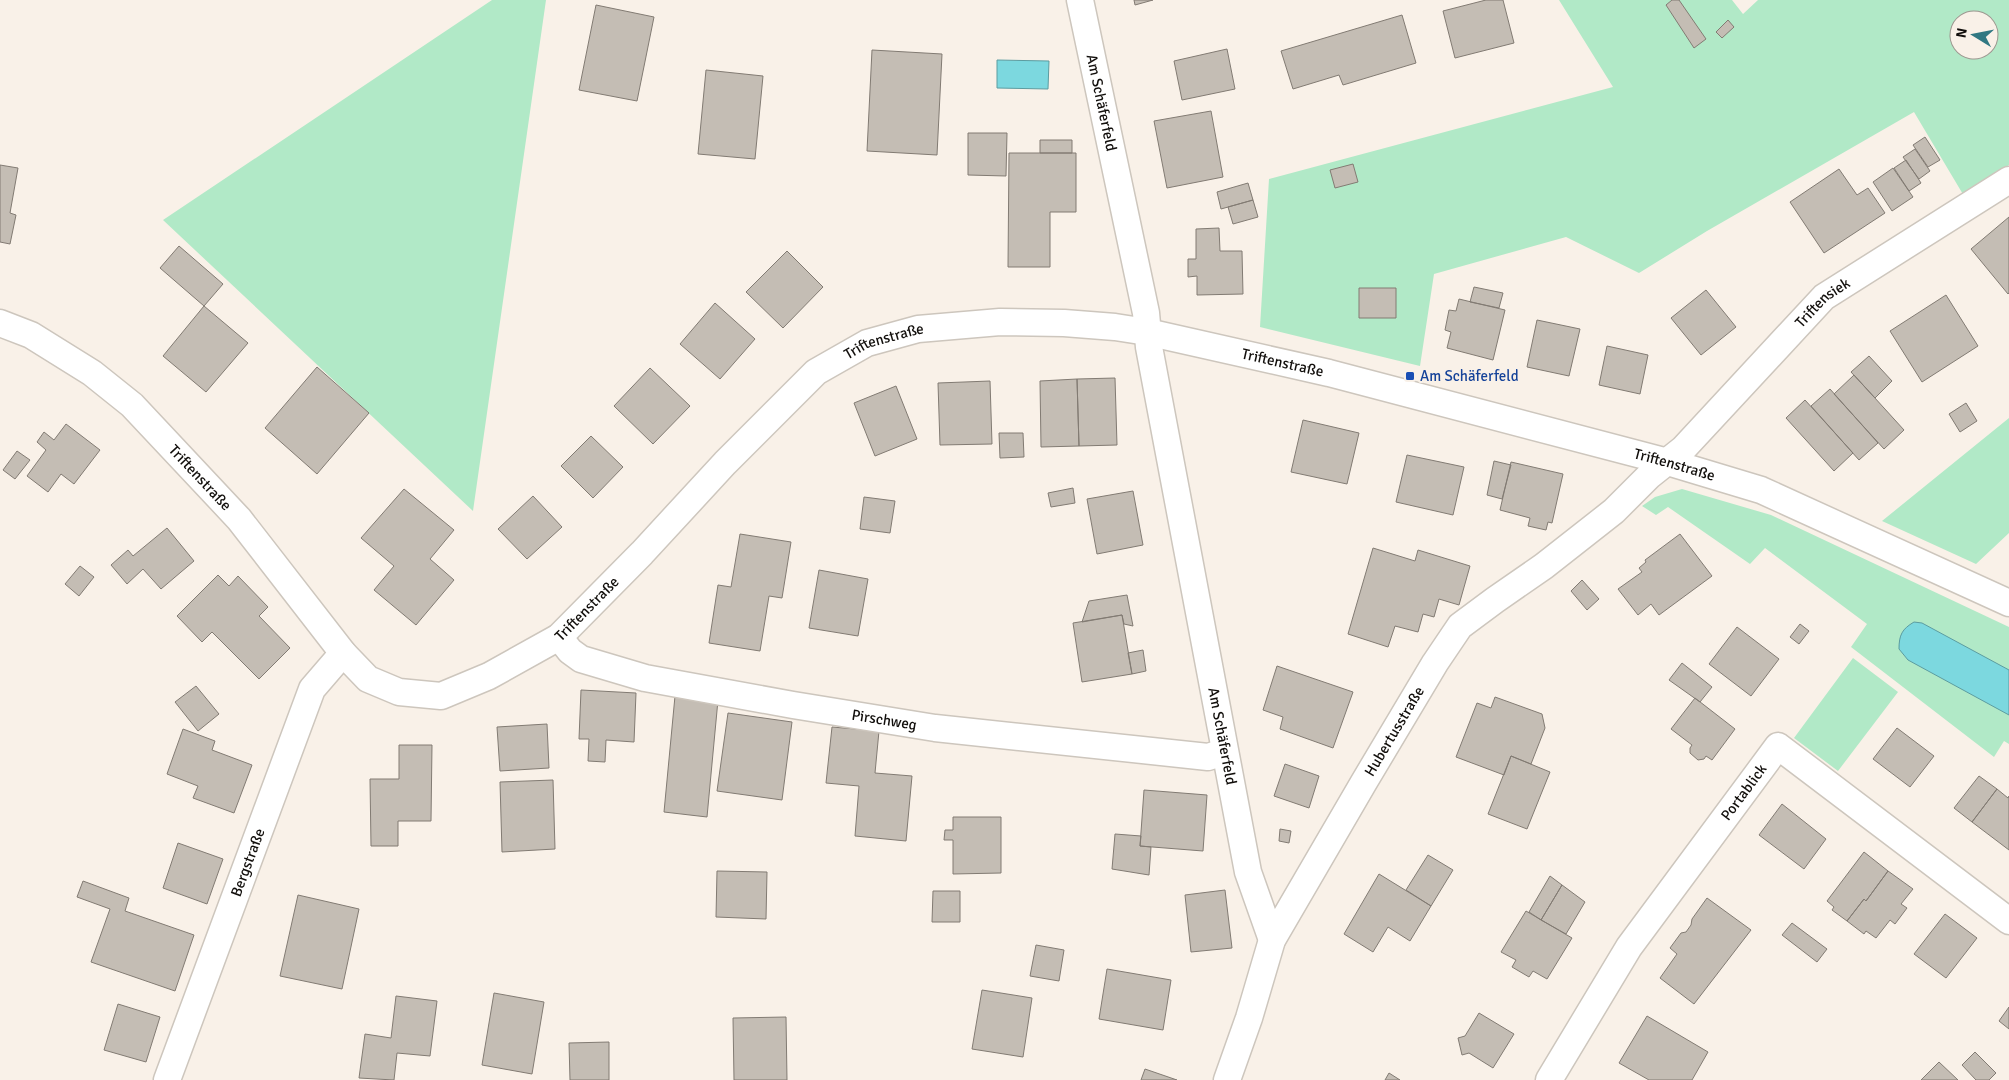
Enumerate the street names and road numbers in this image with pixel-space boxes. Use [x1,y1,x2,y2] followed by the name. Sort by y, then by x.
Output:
[1083,53,1121,153] street label: Am Schäferfeld
[1791,274,1854,331] street label: Triftensiek
[841,320,924,363] street label: Triftenstraße
[1240,345,1325,381] street label: Triftenstraße
[165,441,235,514] street label: Triftenstraße
[1632,444,1717,485] street label: Triftenstraße
[551,573,623,645] street label: Triftenstraße
[1361,683,1428,779] street label: Hubertusstraße
[1204,686,1240,786] street label: Am Schäferfeld
[850,706,918,734] street label: Pirschweg
[1717,760,1771,824] street label: Portablick
[227,826,269,899] street label: Bergstraße

